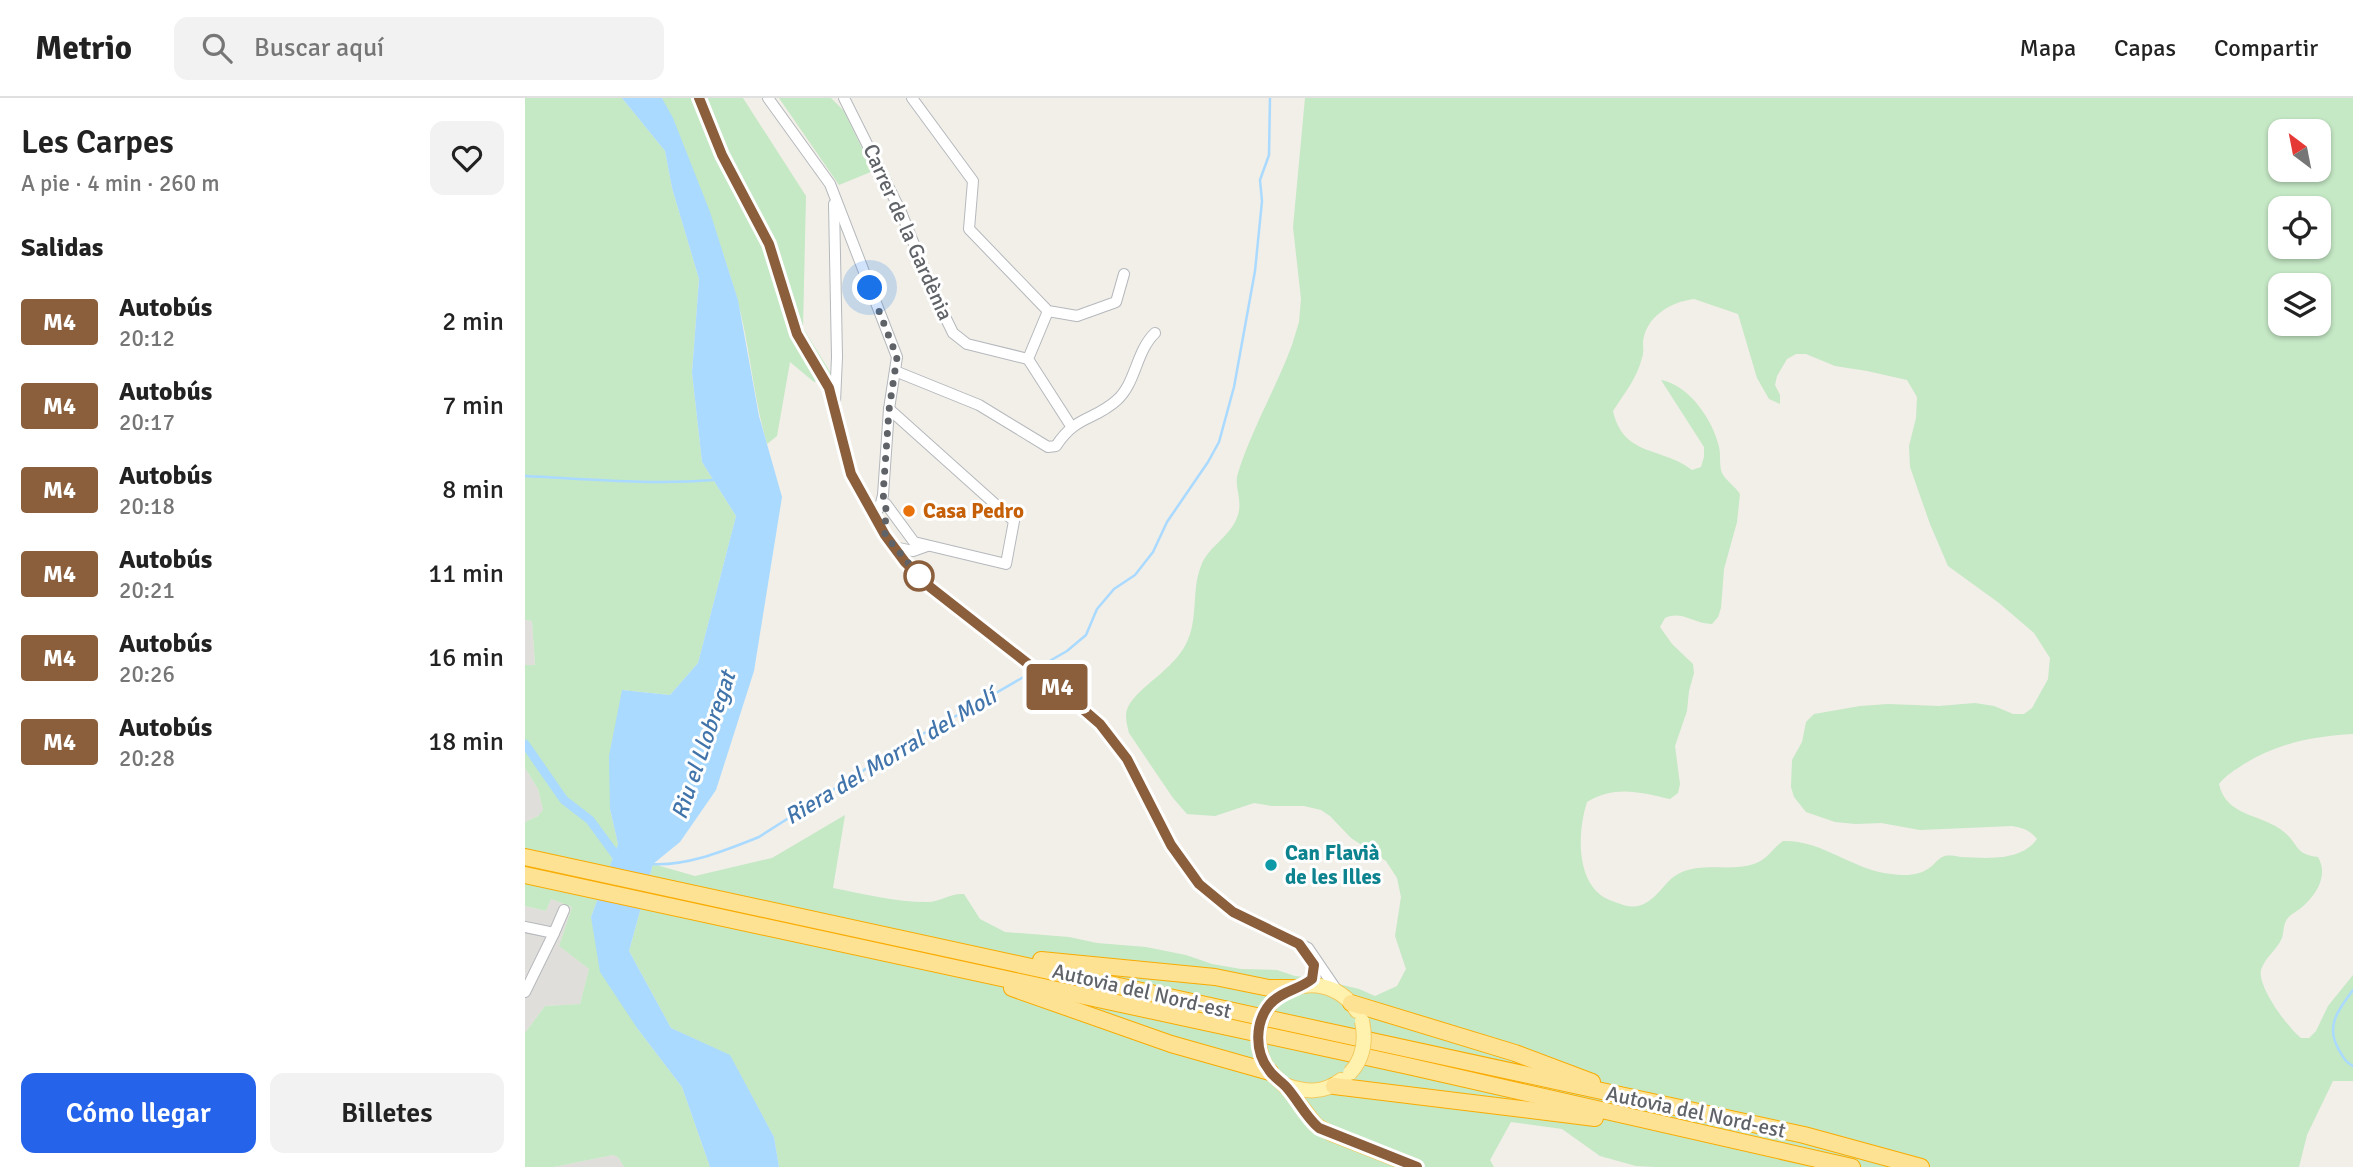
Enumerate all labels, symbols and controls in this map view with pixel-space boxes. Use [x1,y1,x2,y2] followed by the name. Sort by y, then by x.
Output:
[174,17,664,80] search box
[35,28,132,69] text: Metrio
[198,29,236,67] icon: search
[254,32,384,64] text: Buscar aquí
[2020,33,2076,63] text: Mapa
[2114,33,2176,63] text: Capas
[2214,33,2318,63] text: Compartir
[2268,119,2331,182] north arrow
[2268,119,2331,336] map controls
[430,121,504,195] button: heart
[21,122,174,163] text: Les Carpes
[857,140,959,324] street label: Carrer de la Gardènia
[21,169,220,198] text: A pie · 4 min · 260 m
[2268,196,2331,259] button: locate
[21,232,103,264] text: Salidas
[852,270,887,305] your location
[2268,273,2331,336] button: layers
[119,292,212,324] text: Autobús
[442,306,504,338] text: 2 min
[43,307,76,337] text: M4
[119,324,175,353] text: 20:12
[119,376,212,408] text: Autobús
[442,390,504,422] text: 7 min
[43,391,76,421] text: M4
[119,408,175,437] text: 20:17
[119,460,212,492] text: Autobús
[442,474,504,506] text: 8 min
[43,475,76,505] text: M4
[119,492,175,521] text: 20:18
[923,498,1024,524] place label: Casa Pedro
[901,503,917,519] marker: Casa Pedro
[119,544,212,576] text: Autobús
[428,558,504,590] text: 11 min
[43,559,76,589] text: M4
[904,561,934,591] unlabelled marker
[119,576,175,605] text: 20:21
[119,628,212,660] text: Autobús
[428,642,504,674] text: 16 min
[43,643,76,673] text: M4
[119,660,175,689] text: 20:26
[1025,664,1089,710] line badge: M4
[665,665,743,823] water label: Riu el Llobregat
[1041,672,1073,702] text: M4
[779,680,1005,831] water label: Riera del Morral del Molí
[119,712,212,744] text: Autobús
[428,726,504,758] text: 18 min
[43,727,76,757] text: M4
[119,744,175,773] text: 20:28
[1285,840,1381,890] place label: Can Flavià de les Illes
[1263,857,1279,873] marker: Can Flavià de les Illes
[1050,958,1234,1024] street label: Autovia del Nord-est
[21,1073,256,1153] button: Cómo llegar
[270,1073,504,1153] button: Billetes
[1604,1080,1788,1144] street label: Autovia del Nord-est

